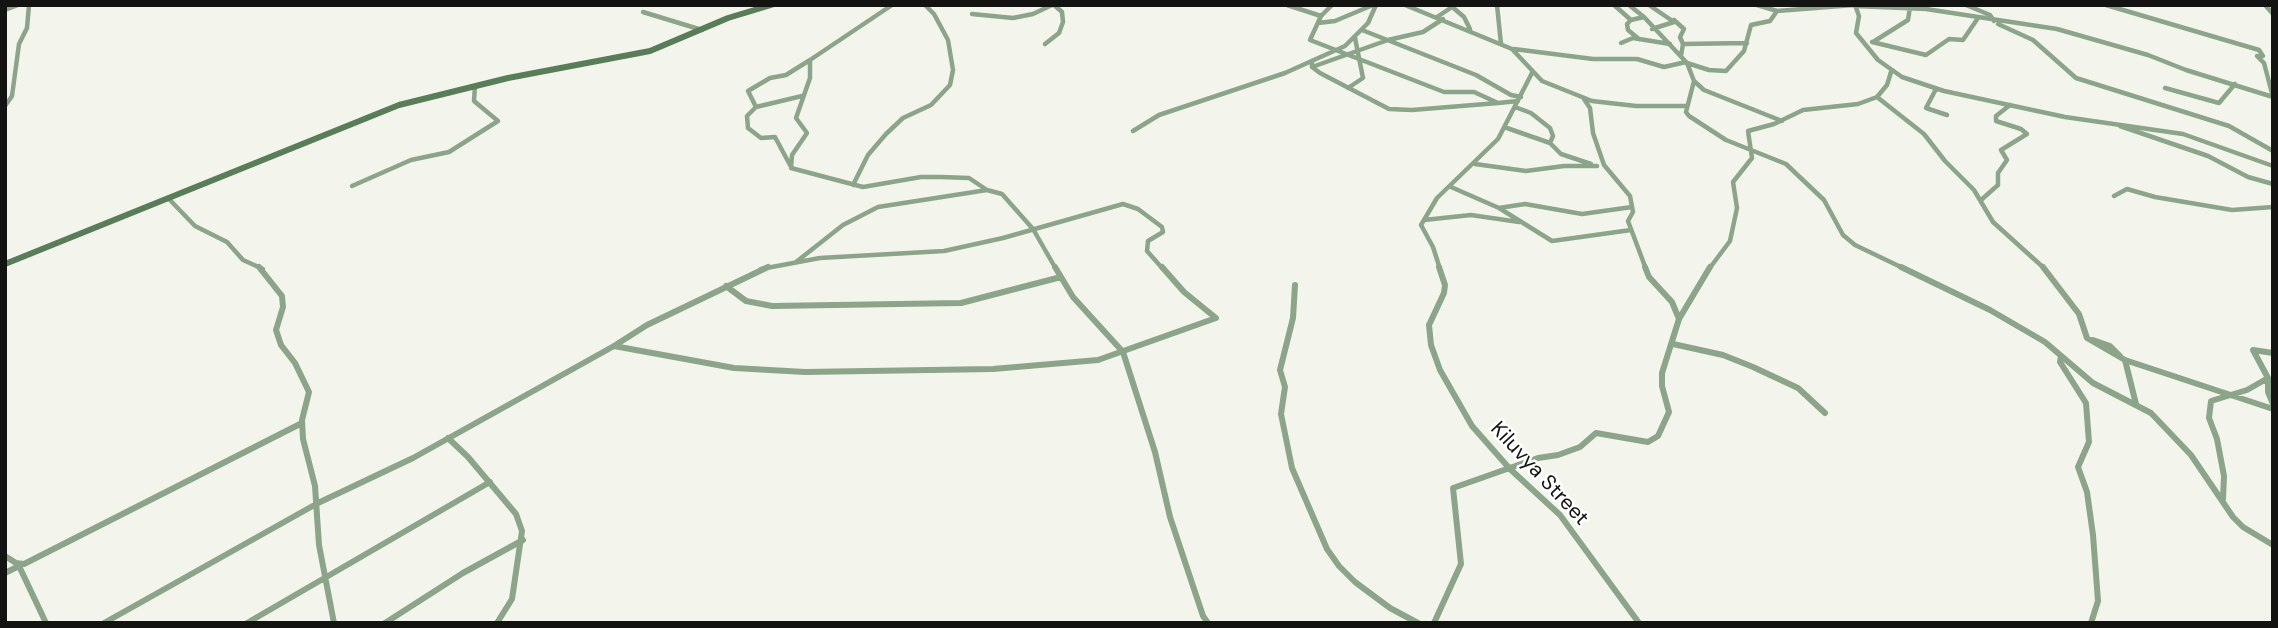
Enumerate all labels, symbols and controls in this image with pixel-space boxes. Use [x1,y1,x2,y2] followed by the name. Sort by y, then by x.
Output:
[1485,417,1593,531] street label: Kiluvya Street

